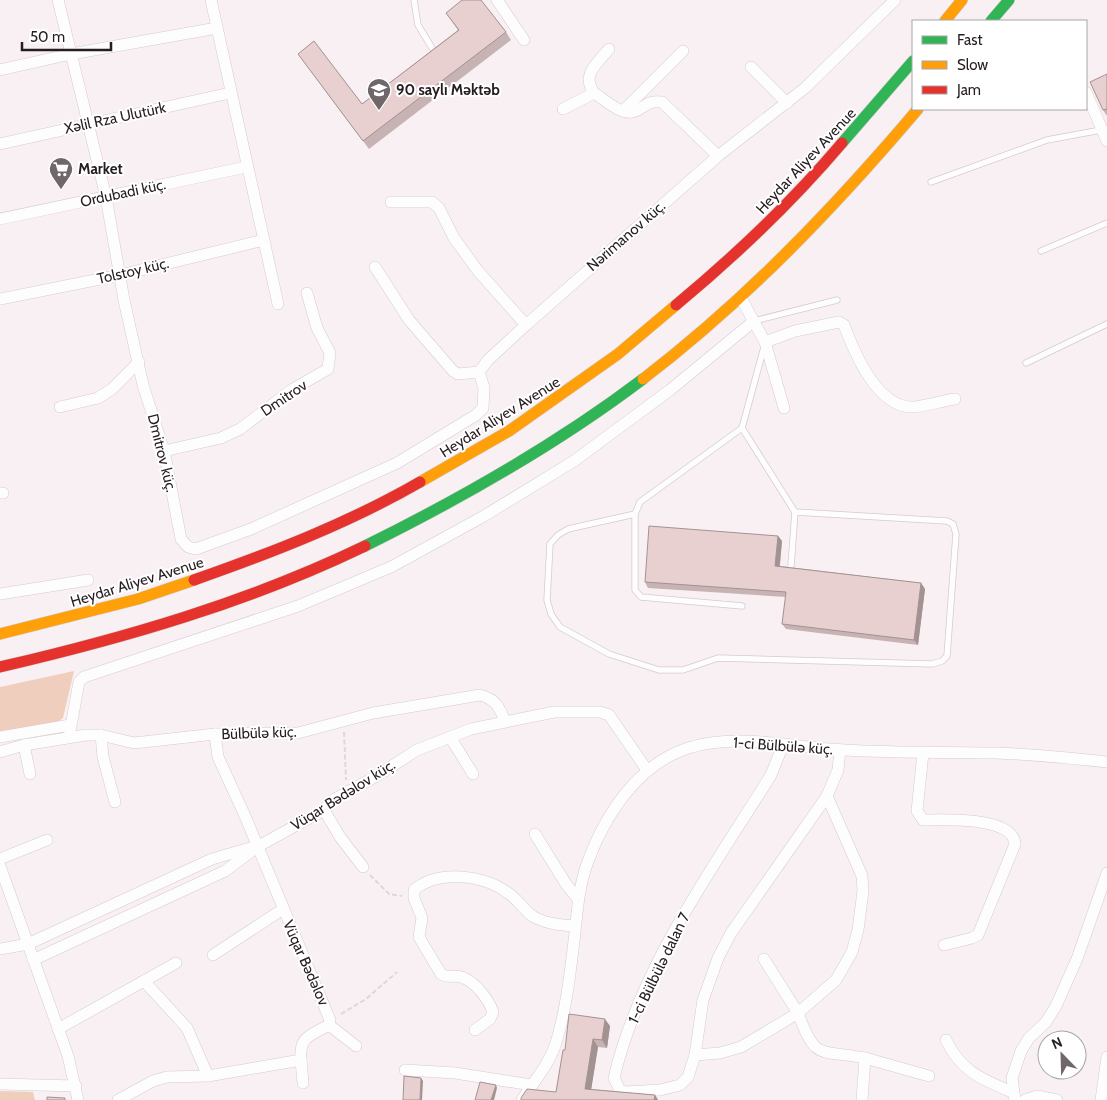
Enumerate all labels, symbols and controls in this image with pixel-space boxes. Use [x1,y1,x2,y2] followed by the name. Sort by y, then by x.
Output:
[22,20,111,52] scale bar
[912,20,1087,110] legend
[30,28,65,46] text: 50 m
[957,31,982,49] text: Fast
[957,56,988,74] text: Slow
[366,77,392,111] school or university icon: 90 saylı Məktəb
[396,81,500,99] place label: 90 saylı Məktəb
[956,81,981,99] text: Jam
[63,98,168,138] street label: Xəlil Rza Ulutürk
[752,104,860,218] street label: Heydar Aliyev Avenue
[48,156,74,190] supermarket icon: Market
[78,160,123,178] place label: Market
[79,175,167,211] street label: Ordubadi küç.
[583,197,669,275] street label: Nərimanov küç.
[95,254,171,288] street label: Tolstoy küç.
[437,373,564,461] street label: Heydar Aliyev Avenue
[257,376,311,420] street label: Dmitrov
[144,412,180,494] street label: Dmitrov küç.
[68,553,206,611] street label: Heydar Aliyev Avenue
[221,723,297,743] street label: Bülbülə küç.
[732,734,834,758] street label: 1-ci Bülbülə küç.
[288,756,398,834] street label: Vüqar Bədəlov küç.
[624,909,694,1026] street label: 1-ci Bülbülə dalan 7
[279,917,333,1009] street label: Vüqar Bədəlov
[1037,1030,1087,1080] north arrow
[1049,1033,1065,1053] text: N

